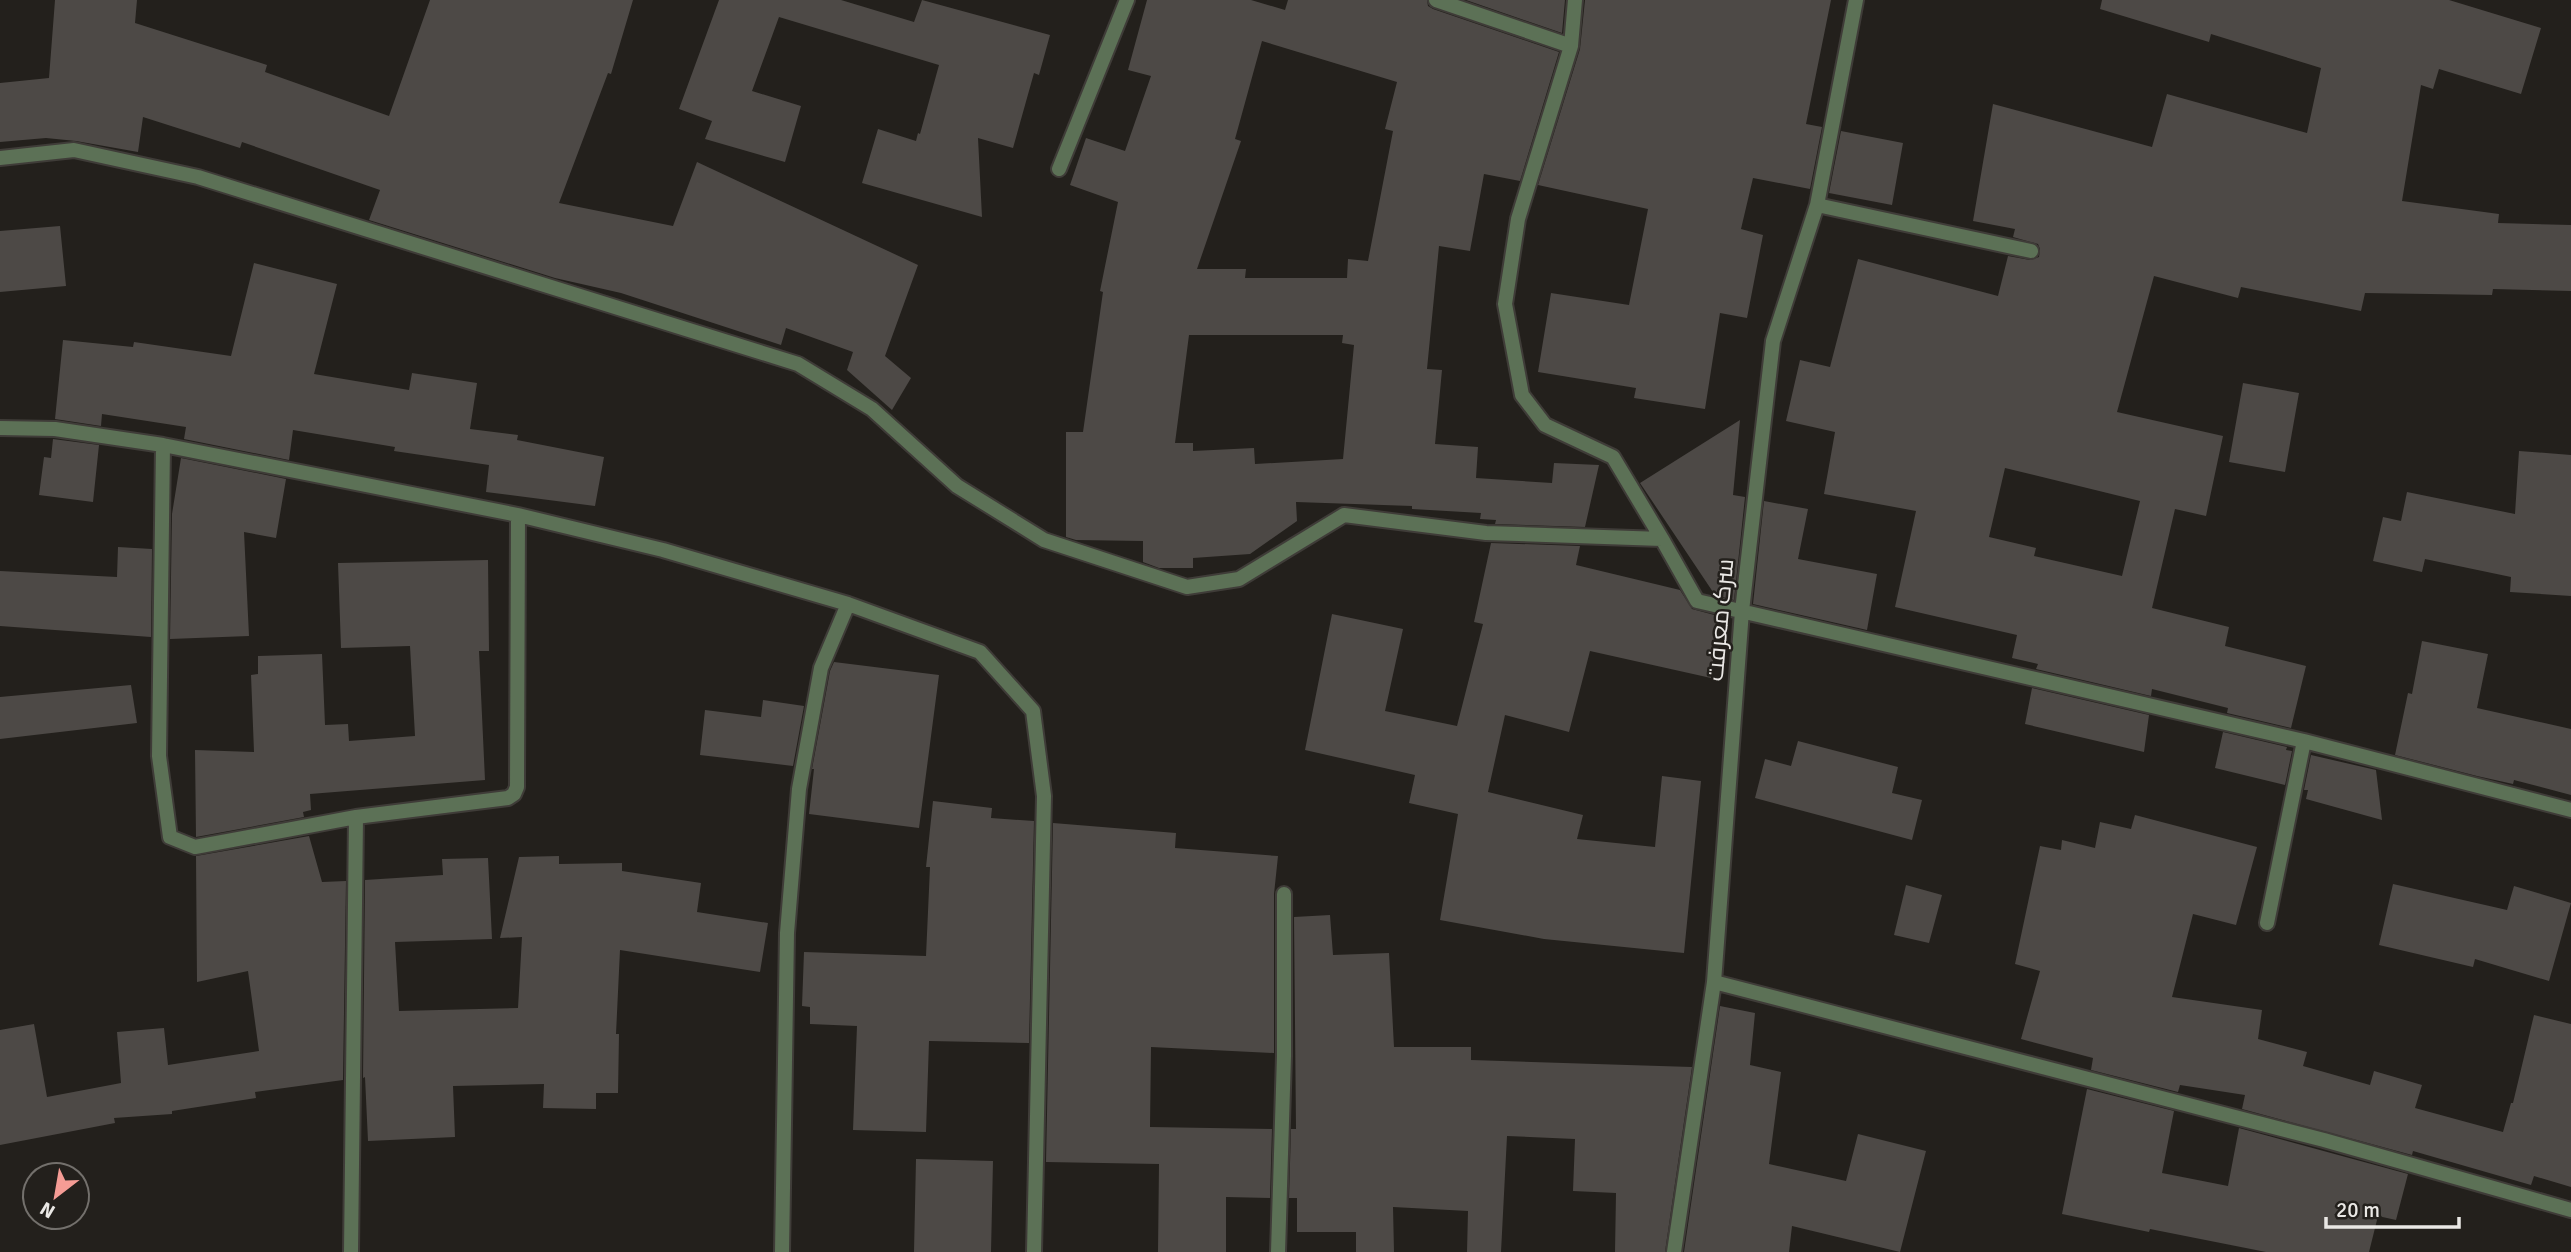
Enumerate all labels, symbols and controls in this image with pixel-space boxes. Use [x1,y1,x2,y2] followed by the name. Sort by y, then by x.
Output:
[1700,558,1740,682] street label: سرک معرفت
[21,1161,91,1231] north arrow
[2326,1186,2459,1230] scale bar
[36,1196,60,1223] text: N
[2336,1197,2380,1223] text: 20 m

